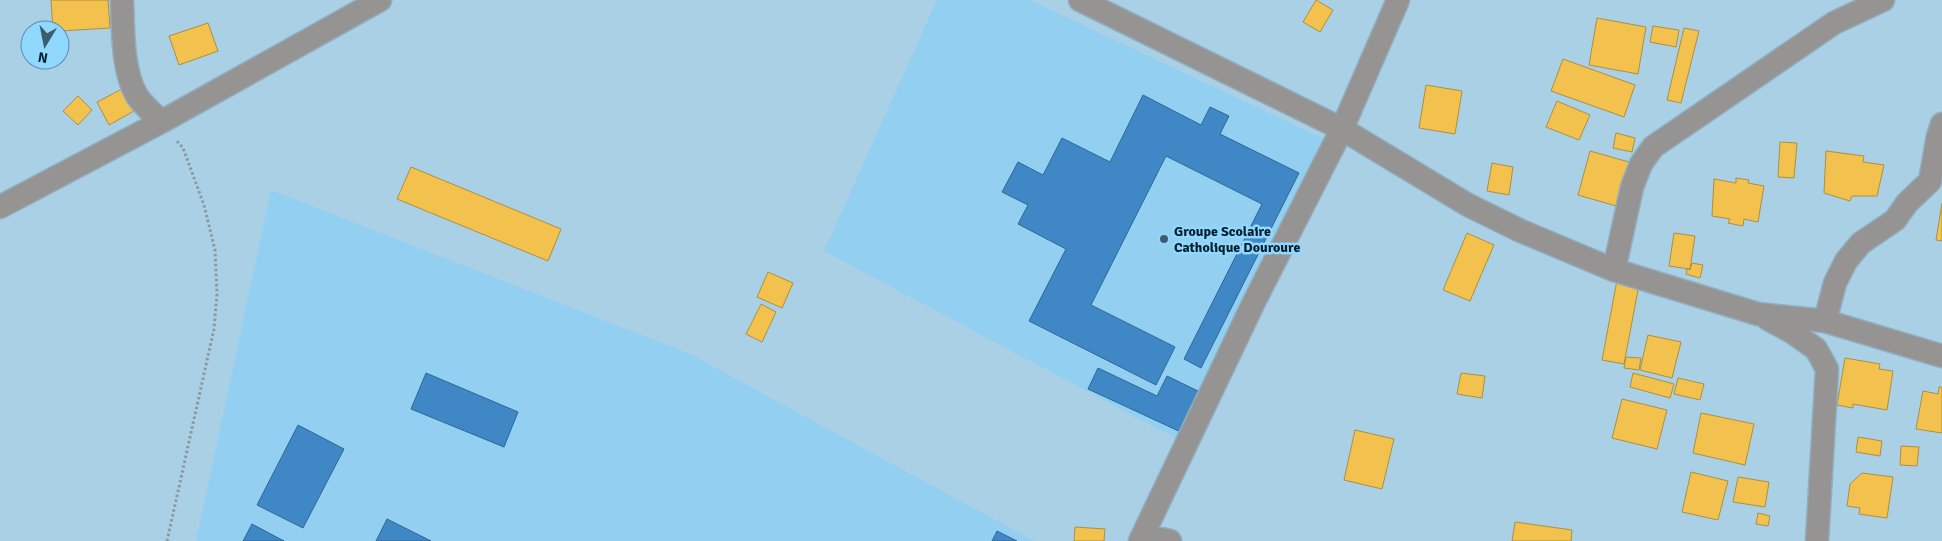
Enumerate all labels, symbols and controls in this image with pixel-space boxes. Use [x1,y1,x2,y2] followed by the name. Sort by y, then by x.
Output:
[20,20,70,70] north arrow
[37,48,49,67] text: N
[1174,223,1300,256] place label: Groupe Scolaire Catholique Douroure
[1158,233,1170,245] marker: Groupe Scolaire Catholique Douroure

